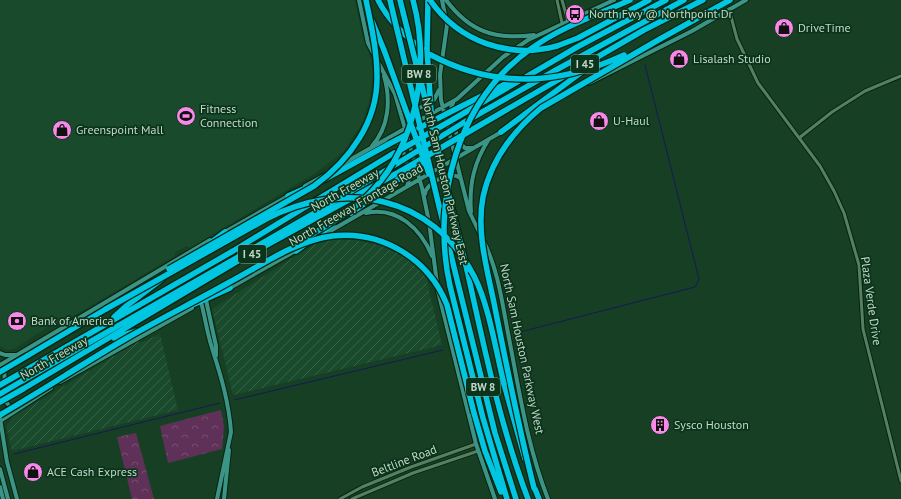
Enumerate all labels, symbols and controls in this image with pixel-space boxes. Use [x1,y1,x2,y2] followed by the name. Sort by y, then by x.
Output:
[564,3,586,25] bus stop icon: North Fwy @ Northpoint Dr
[589,6,733,21] place label: North Fwy @ Northpoint Dr
[773,17,795,39] shop icon: DriveTime
[798,20,851,35] place label: DriveTime
[668,48,690,70] shop icon: Lisalash Studio
[693,51,771,66] place label: Lisalash Studio
[571,55,599,73] road number: I 45
[402,65,436,83] road number: BW 8
[419,96,472,266] street label: North Sam Houston Parkway East
[200,101,258,130] place label: Fitness Connection
[175,105,197,127] sports icon: Fitness Connection
[588,110,610,132] shop icon: U-Haul
[613,113,650,128] place label: U-Haul
[51,119,73,141] shop icon: Greenspoint Mall
[76,122,164,137] place label: Greenspoint Mall
[286,160,426,249] street label: North Freeway Frontage Road
[308,165,382,214] street label: North Freeway
[238,245,266,263] road number: I 45
[858,256,885,346] street label: Plaza Verde Drive
[497,262,548,435] street label: North Sam Houston Parkway West
[6,310,28,332] bank icon: Bank of America
[31,313,114,328] place label: Bank of America
[17,332,90,383] street label: North Freeway
[466,378,500,396] road number: BW 8
[649,414,671,436] building icon: Sysco Houston
[674,417,749,432] place label: Sysco Houston
[369,441,439,480] street label: Beltline Road
[22,461,44,483] shop icon: ACE Cash Express
[47,464,137,479] place label: ACE Cash Express

